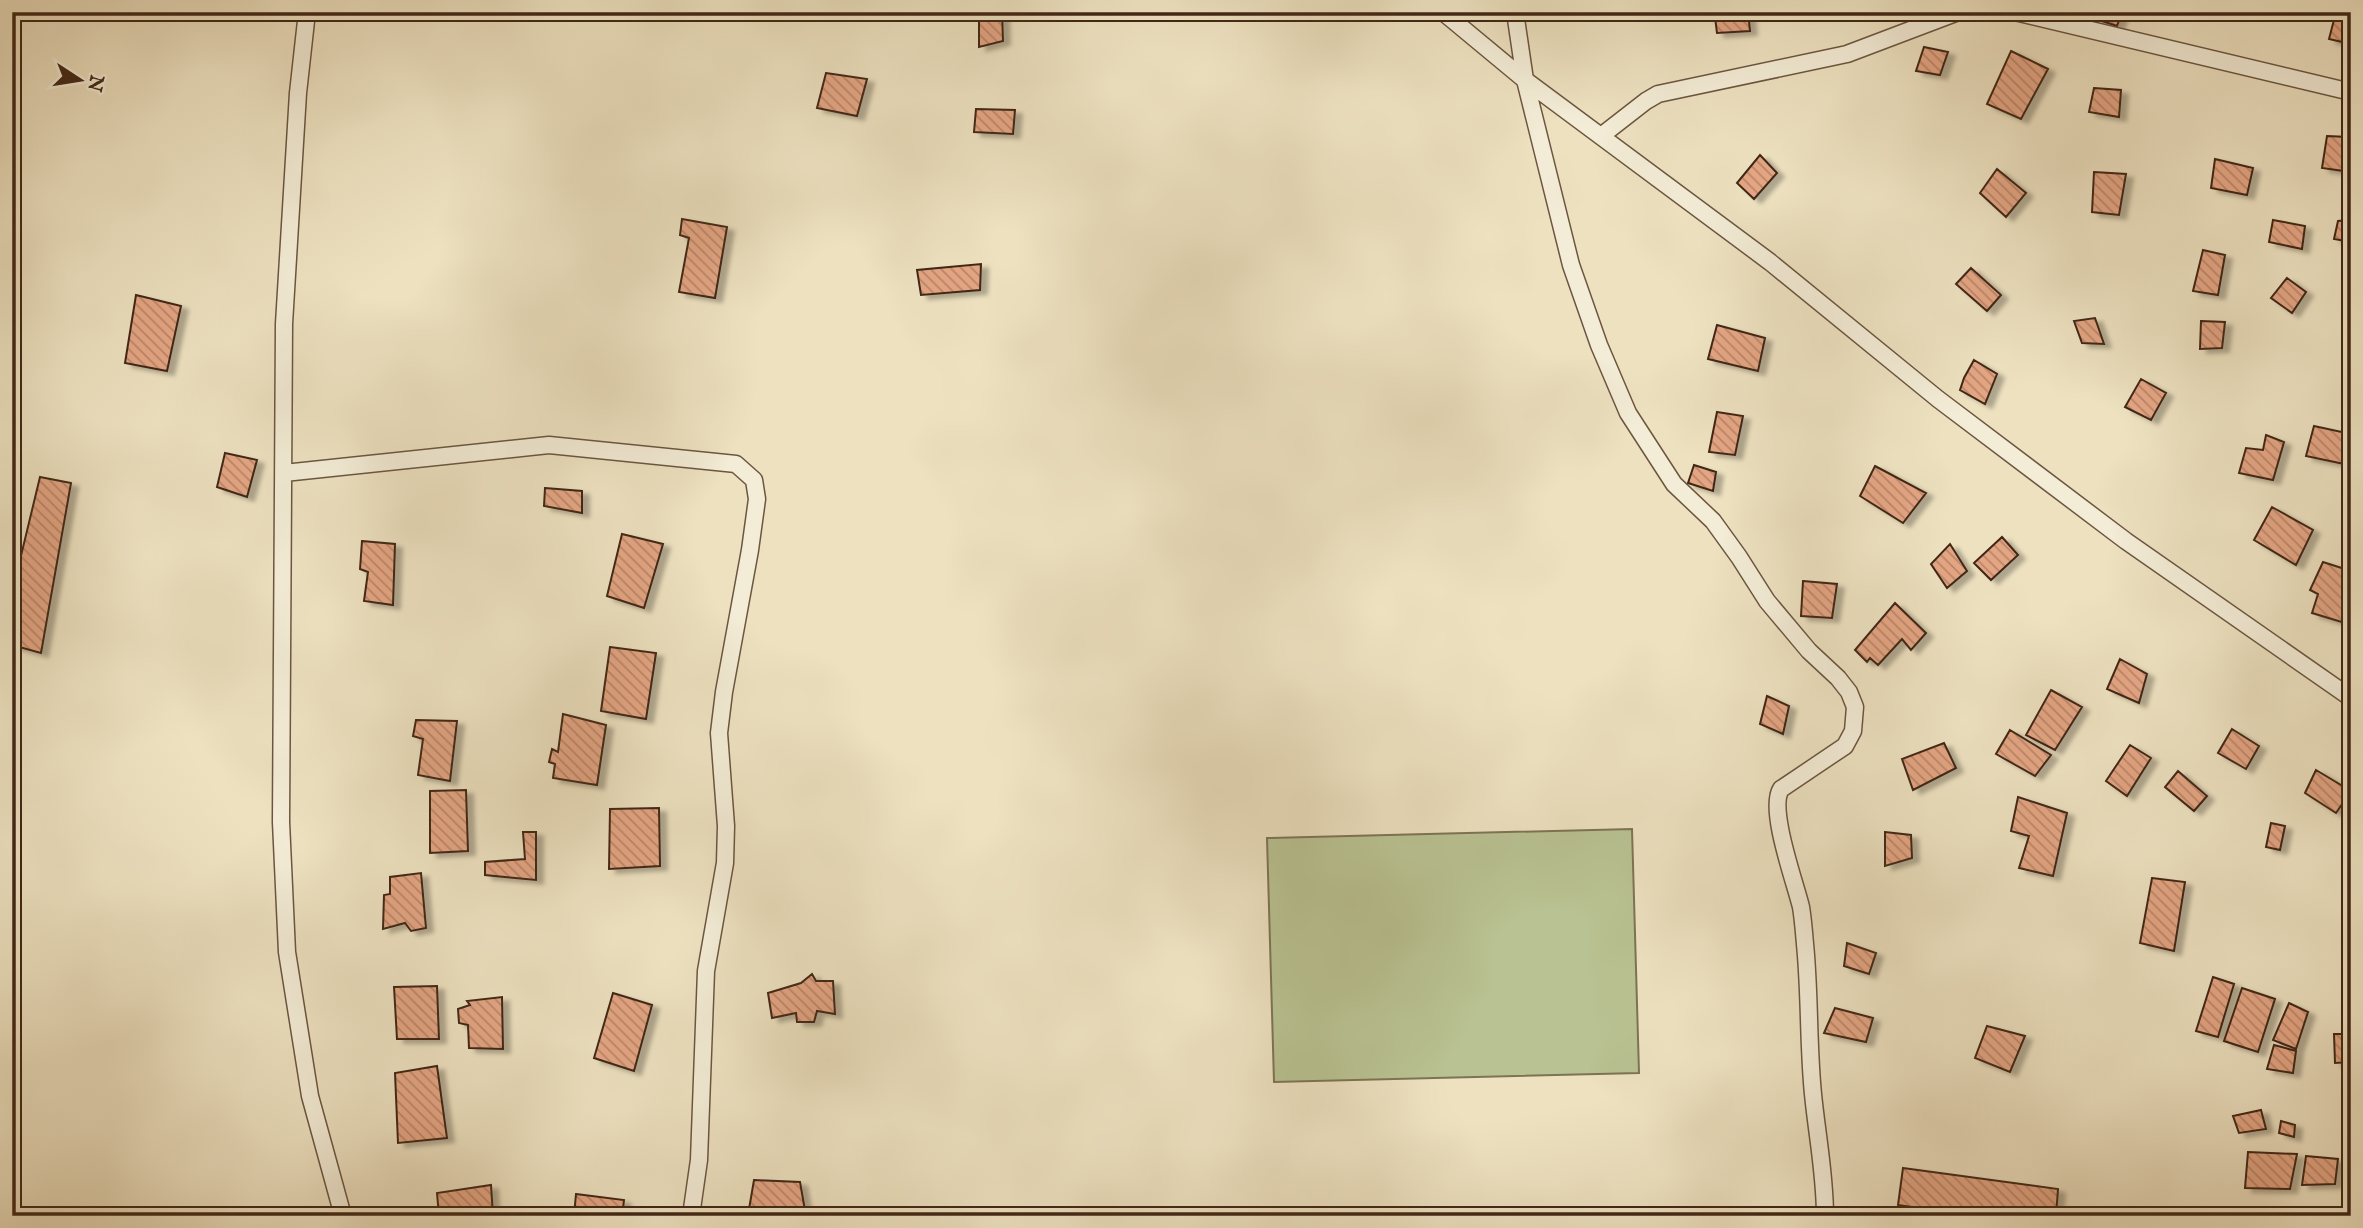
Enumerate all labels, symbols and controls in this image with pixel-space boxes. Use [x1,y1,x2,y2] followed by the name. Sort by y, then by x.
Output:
[46,46,116,116] north arrow
[81,72,108,94] text: N

